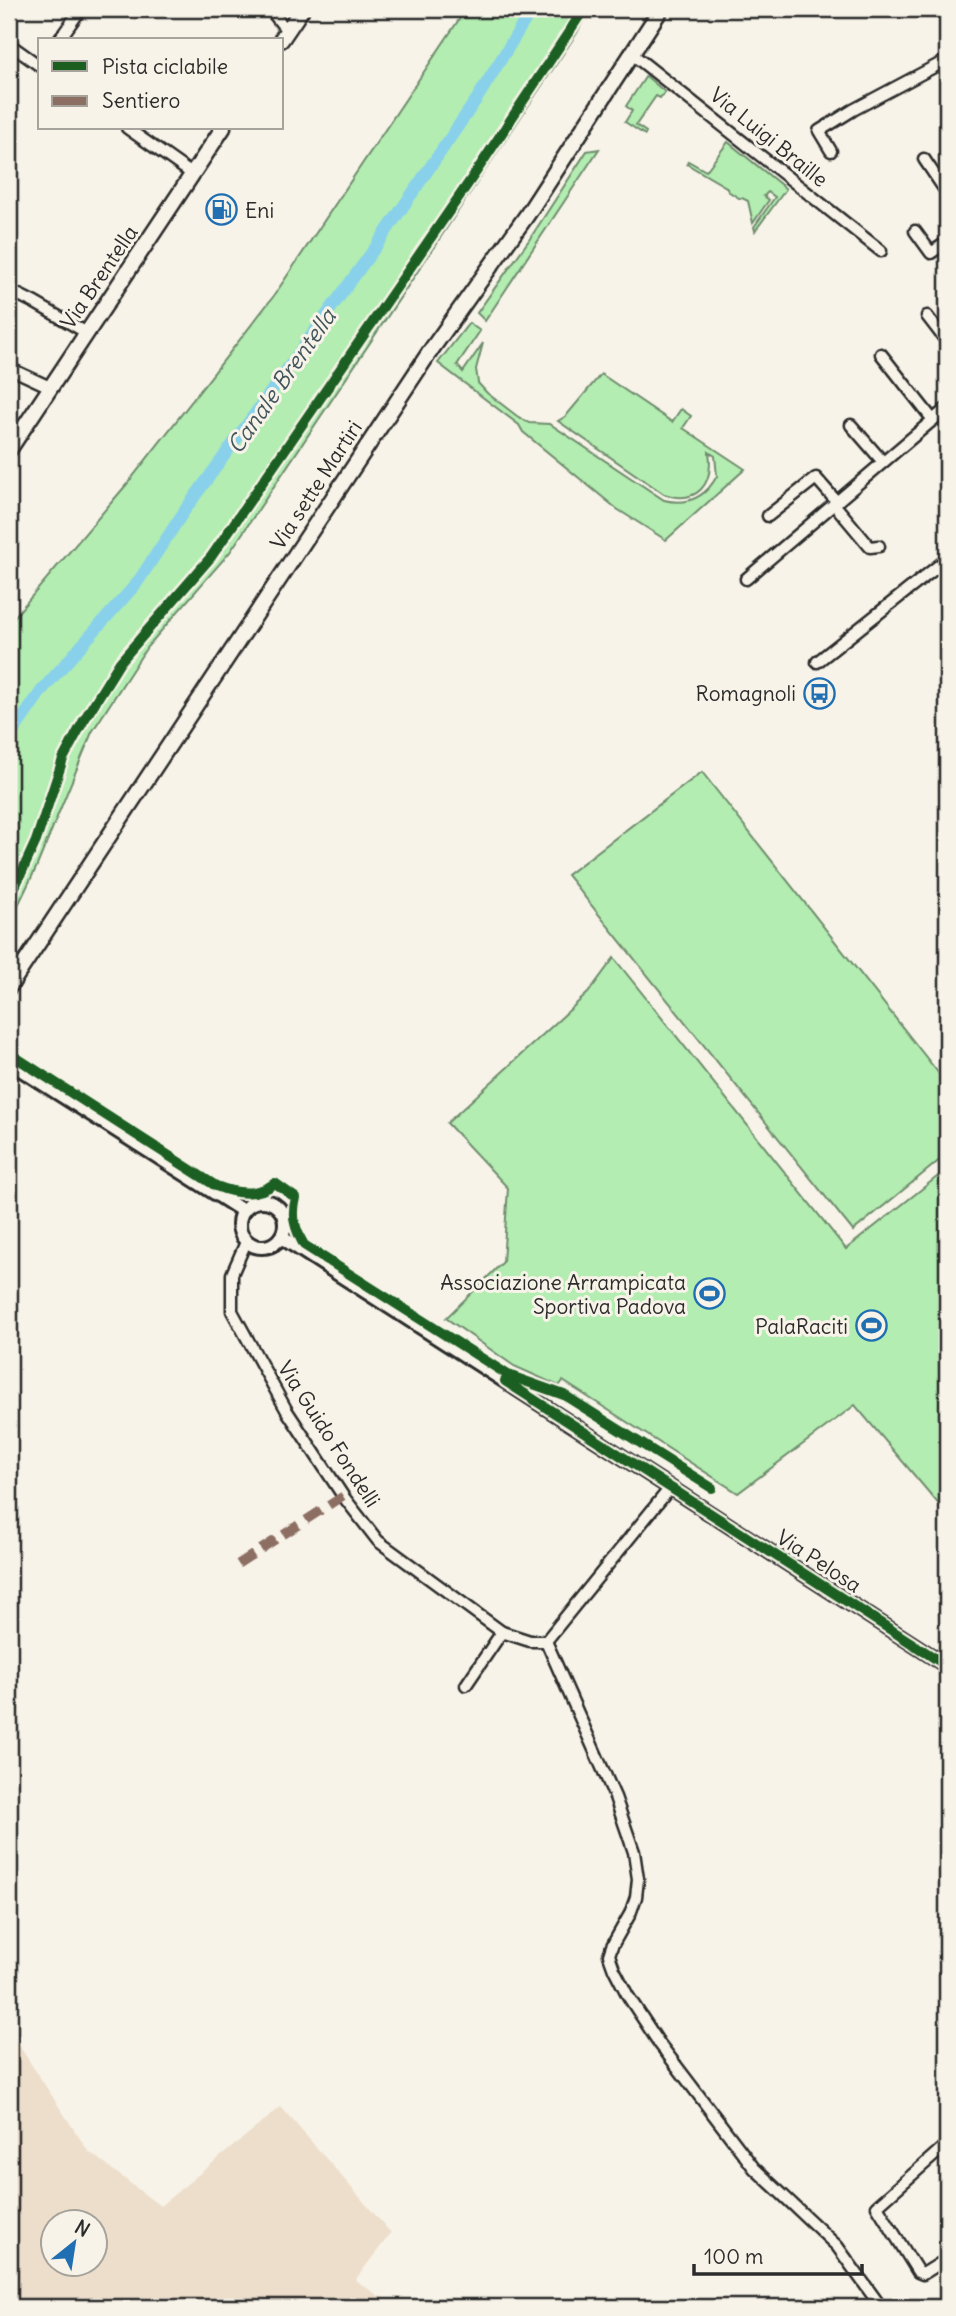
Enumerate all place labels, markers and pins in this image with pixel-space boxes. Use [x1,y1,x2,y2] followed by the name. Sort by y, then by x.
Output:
[205,193,239,227] fuel station icon: Eni
[245,197,274,224] place label: Eni
[802,676,836,710] bus stop icon: Romagnoli
[696,680,796,707] place label: Romagnoli
[440,1269,686,1320] place label: Associazione Arrampicata Sportiva Padova
[692,1277,726,1311] sports icon: Associazione Arrampicata Sportiva Padova
[854,1309,888,1343] sports icon: PalaRaciti
[755,1313,848,1340] place label: PalaRaciti

